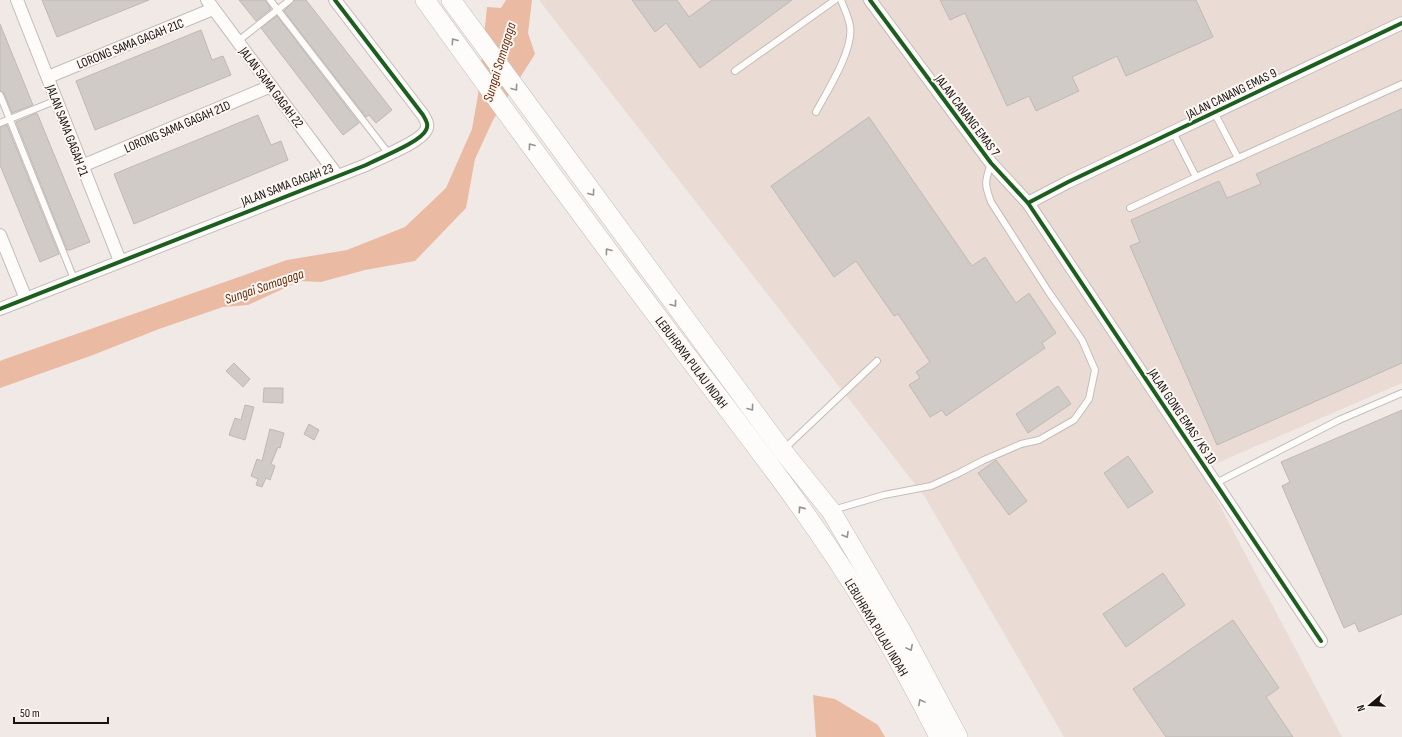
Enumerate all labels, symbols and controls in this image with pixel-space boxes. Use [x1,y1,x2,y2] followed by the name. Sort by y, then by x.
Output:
[75,15,186,73] street label: LORONG SAMA GAGAH 21C
[479,20,520,104] water label: Sungai Samagaga
[452,38,459,45] one-way arrow
[235,43,307,131] street label: JALAN SAMA GAGAH 22
[1183,65,1280,123] street label: JALAN CANANG EMAS 9
[931,71,1004,160] street label: JALAN CANANG EMAS 7
[42,81,92,179] street label: JALAN SAMA GAGAH 21
[510,84,518,91] one-way arrow
[122,97,233,157] street label: LORONG SAMA GAGAH 21D
[528,143,536,150] one-way arrow
[238,160,336,210] street label: JALAN SAMA GAGAH 23
[587,188,594,195] one-way arrow
[606,248,613,255] one-way arrow
[222,265,306,308] water label: Sungai Samagaga
[669,300,677,307] one-way arrow
[651,314,731,412] street label: LEBUHRAYA PULAU INDAH
[1144,365,1220,467] street label: JALAN GONG EMAS / KS 10
[747,404,754,411] one-way arrow
[799,506,806,513] one-way arrow
[841,531,848,538] one-way arrow
[841,576,912,679] street label: LEBUHRAYA PULAU INDAH
[906,643,913,651] one-way arrow
[1350,685,1390,725] north arrow
[14,699,108,725] scale bar
[918,699,925,707] one-way arrow
[1354,703,1368,713] text: N
[20,706,40,721] text: 50 m

